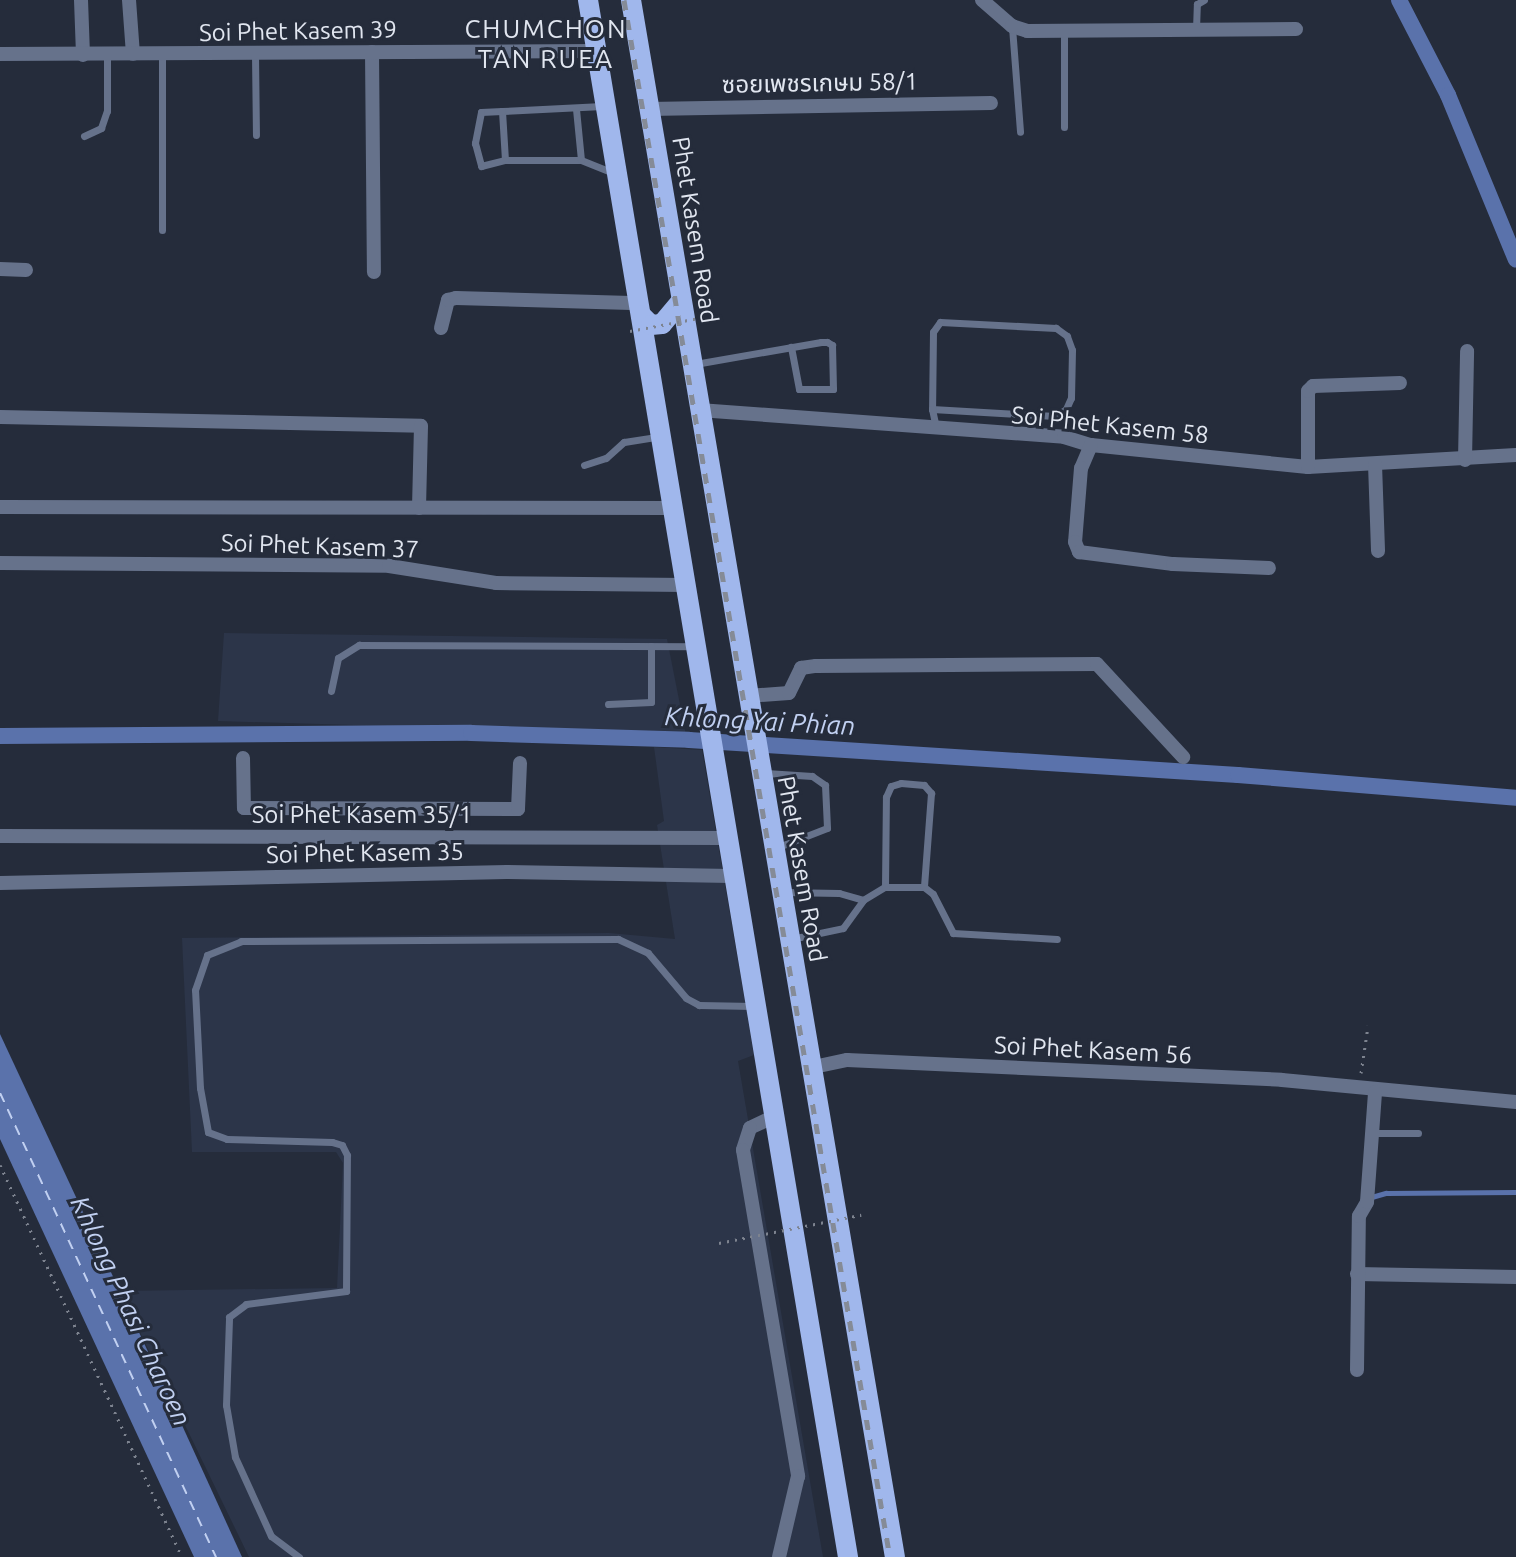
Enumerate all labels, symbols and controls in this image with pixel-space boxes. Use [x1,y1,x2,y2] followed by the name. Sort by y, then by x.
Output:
[464,13,628,74] district label: CHUMCHON TAN RUEA
[199,15,397,47] street label: Soi Phet Kasem 39
[722,67,918,99] street label: ซอยเพชรเกษม 58/1
[666,135,724,325] street label: Phet Kasem Road
[1010,400,1210,450] street label: Soi Phet Kasem 58
[221,528,419,564] street label: Soi Phet Kasem 37
[664,700,856,742] water label: Khlong Yai Phian
[771,774,833,964] street label: Phet Kasem Road
[252,801,472,829] street label: Soi Phet Kasem 35/1
[266,837,464,869] street label: Soi Phet Kasem 35
[993,1030,1193,1070] street label: Soi Phet Kasem 56
[64,1191,198,1431] water label: Khlong Phasi Charoen

